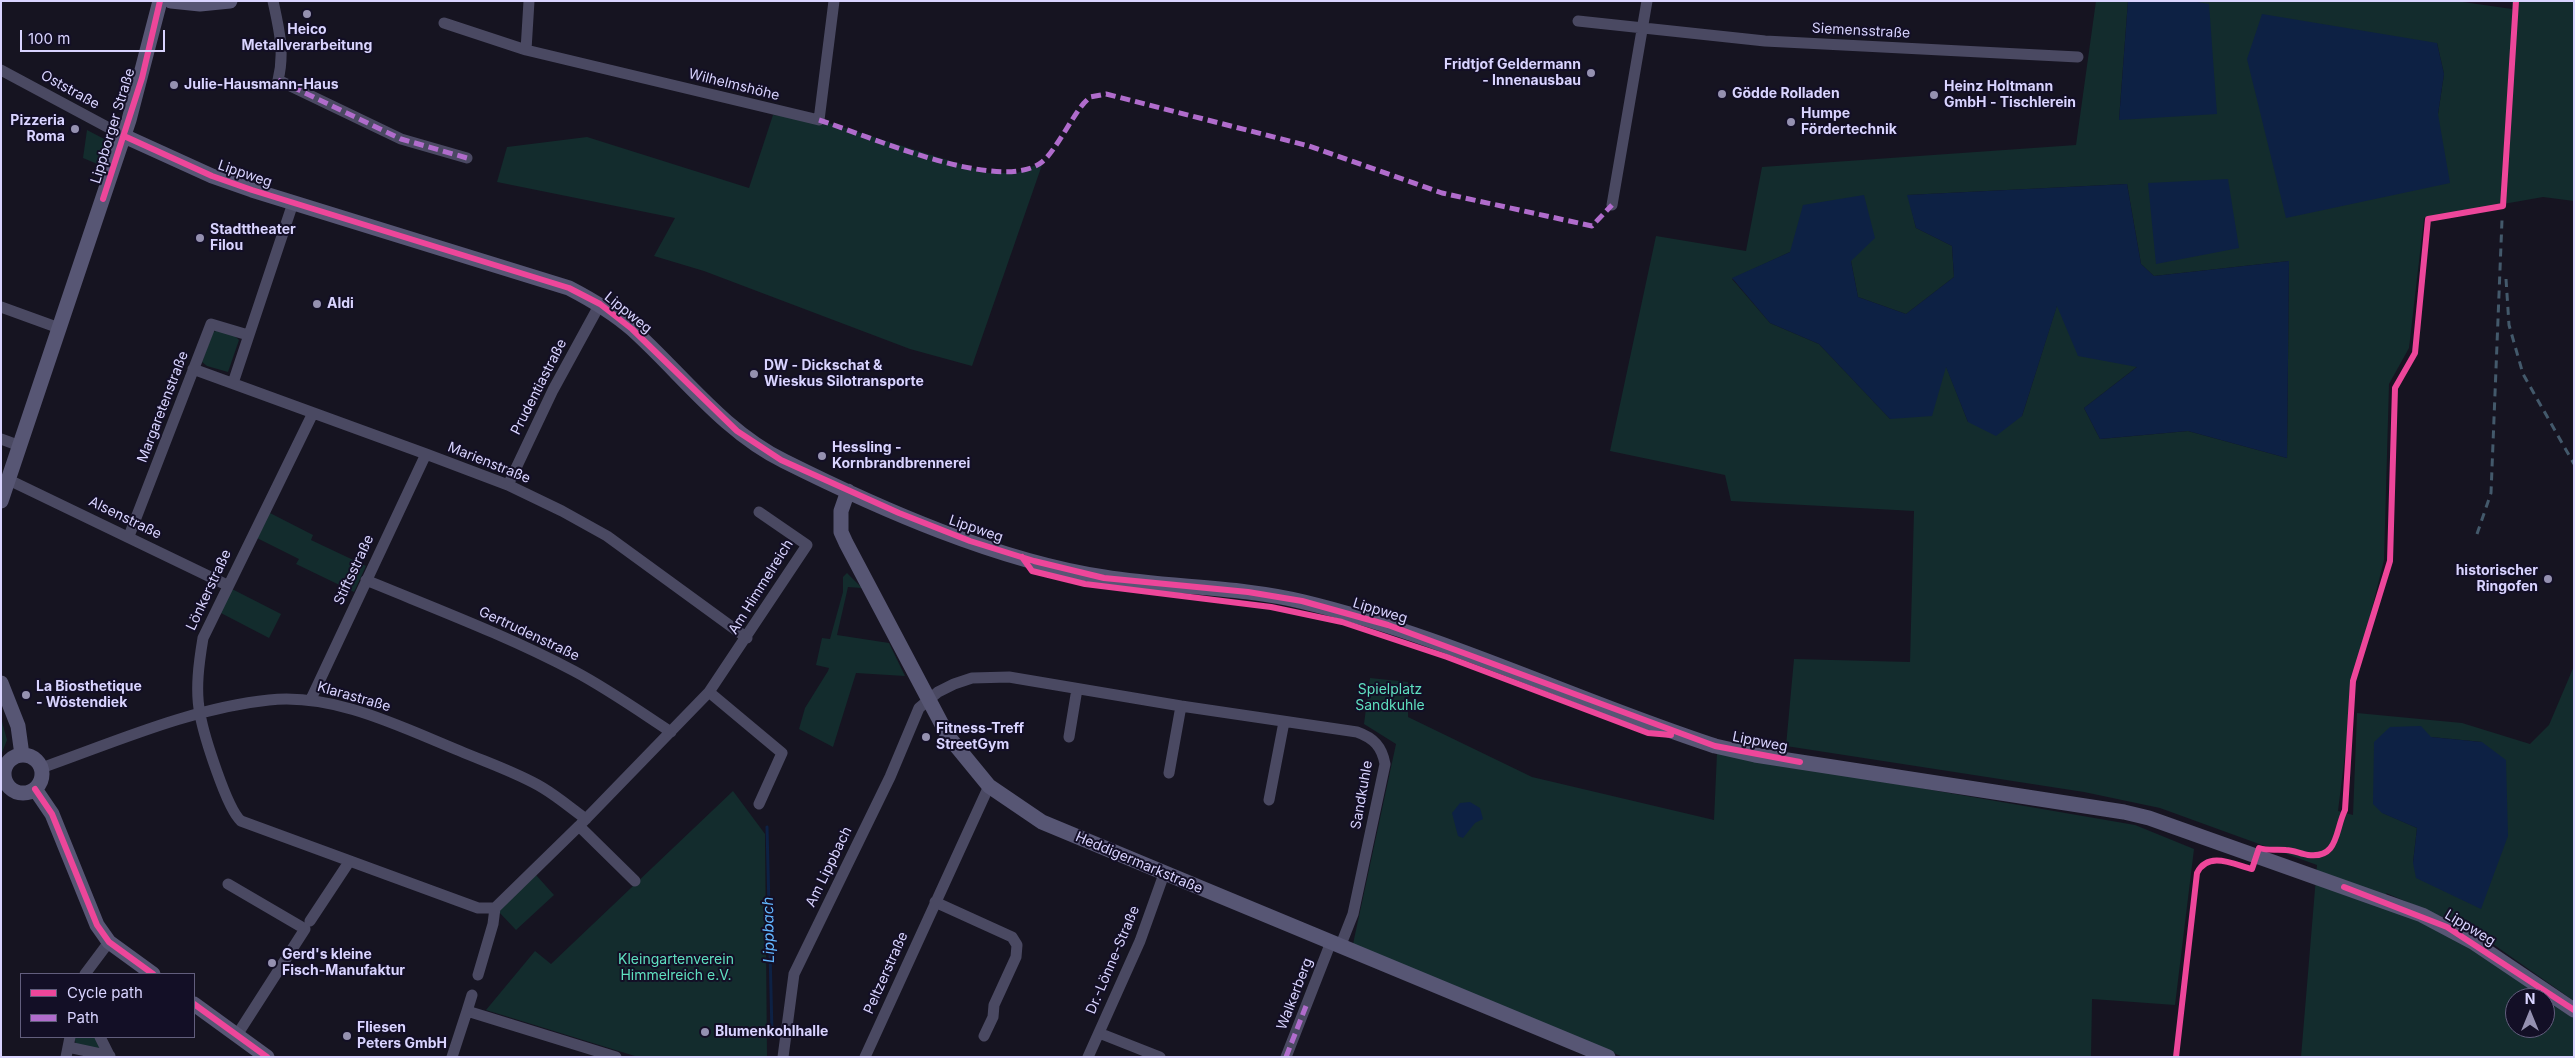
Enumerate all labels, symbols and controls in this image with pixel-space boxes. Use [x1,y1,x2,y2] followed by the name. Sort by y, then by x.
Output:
[301,8,313,20] marker: Heico Metallverarbeitung
[22,20,168,52] scale bar
[1811,20,1911,42] street label: Siemensstraße
[242,22,372,54] place label: Heico Metallverarbeitung
[28,29,70,48] text: 100 m
[1444,57,1581,90] place label: Fridtjof Geldermann - Innenausbau
[87,66,139,186] street label: Lippborger Straße
[687,66,781,104] street label: Wilhelmshöhe
[38,67,102,113] street label: Oststraße
[1585,67,1597,79] marker: Fridtjof Geldermann - Innenausbau
[184,77,339,93] place label: Julie-Hausmann-Haus
[168,79,180,91] marker: Julie-Hausmann-Haus
[1944,79,2076,111] place label: Heinz Holtmann GmbH - Tischlerein
[1732,86,1840,102] place label: Gödde Rolladen
[1716,88,1728,100] marker: Gödde Rolladen
[1928,89,1940,101] marker: Heinz Holtmann GmbH - Tischlerein
[1801,106,1897,138] place label: Humpe Fördertechnik
[10,113,65,146] place label: Pizzeria Roma
[1785,116,1797,128] marker: Humpe Fördertechnik
[69,123,81,135] marker: Pizzeria Roma
[216,157,274,191] street label: Lippweg
[210,222,296,254] place label: Stadttheater Filou
[194,232,206,244] marker: Stadttheater Filou
[601,289,655,337] street label: Lippweg
[327,296,354,312] place label: Aldi
[311,298,323,310] marker: Aldi
[508,336,570,438] street label: Prudentiastraße
[134,349,192,465] street label: Margaretenstraße
[764,358,924,391] place label: DW - Dickschat & Wieskus Silotransporte
[748,368,760,380] marker: DW - Dickschat & Wieskus Silotransporte
[445,439,533,487] street label: Marienstraße
[832,440,970,472] place label: Hessling - Kornbrandbrennerei
[816,450,828,462] marker: Hessling - Kornbrandbrennerei
[86,493,164,543] street label: Alsenstraße
[947,512,1005,546] street label: Lippweg
[330,532,378,608] street label: Stiftsstraße
[725,536,797,638] street label: Am Himmelreich
[183,547,235,633] street label: Lönkerstraße
[2456,563,2538,596] place label: historischer Ringofen
[2542,573,2554,585] marker: historischer Ringofen
[1351,595,1409,627] street label: Lippweg
[476,603,582,665] street label: Gertrudenstraße
[315,678,393,716] street label: Klarastraße
[36,679,142,712] place label: La Biosthetique - Wöstendiek
[1355,682,1425,714] park label: Spielplatz Sandkuhle
[20,689,32,701] marker: La Biosthetique - Wöstendiek
[936,721,1024,754] place label: Fitness-Treff StreetGym
[1731,728,1789,756] street label: Lippweg
[920,731,932,743] marker: Fitness-Treff StreetGym
[1348,759,1376,831] street label: Sandkuhle
[802,824,856,910] street label: Am Lippbach
[1073,829,1205,897] street label: Heddigermarkstraße
[759,897,779,963] water label: Lippbach
[1083,903,1143,1017] street label: Dr.-Lönne-Straße
[2442,906,2498,950] street label: Lippweg
[860,929,912,1017] street label: Peltzerstraße
[282,947,405,980] place label: Gerd's kleine Fisch-Manufaktur
[618,952,734,984] park label: Kleingartenverein Himmelreich e.V.
[1274,956,1316,1032] street label: Walkerberg
[266,957,278,969] marker: Gerd's kleine Fisch-Manufaktur
[20,973,195,1038] legend
[67,983,143,1002] text: Cycle path
[2505,988,2555,1038] north arrow
[2525,990,2535,1007] text: N
[67,1008,99,1027] text: Path
[357,1020,447,1052] place label: Fliesen Peters GmbH
[715,1024,828,1040] place label: Blumenkohlhalle
[699,1026,711,1038] marker: Blumenkohlhalle
[341,1030,353,1042] marker: Fliesen Peters GmbH

